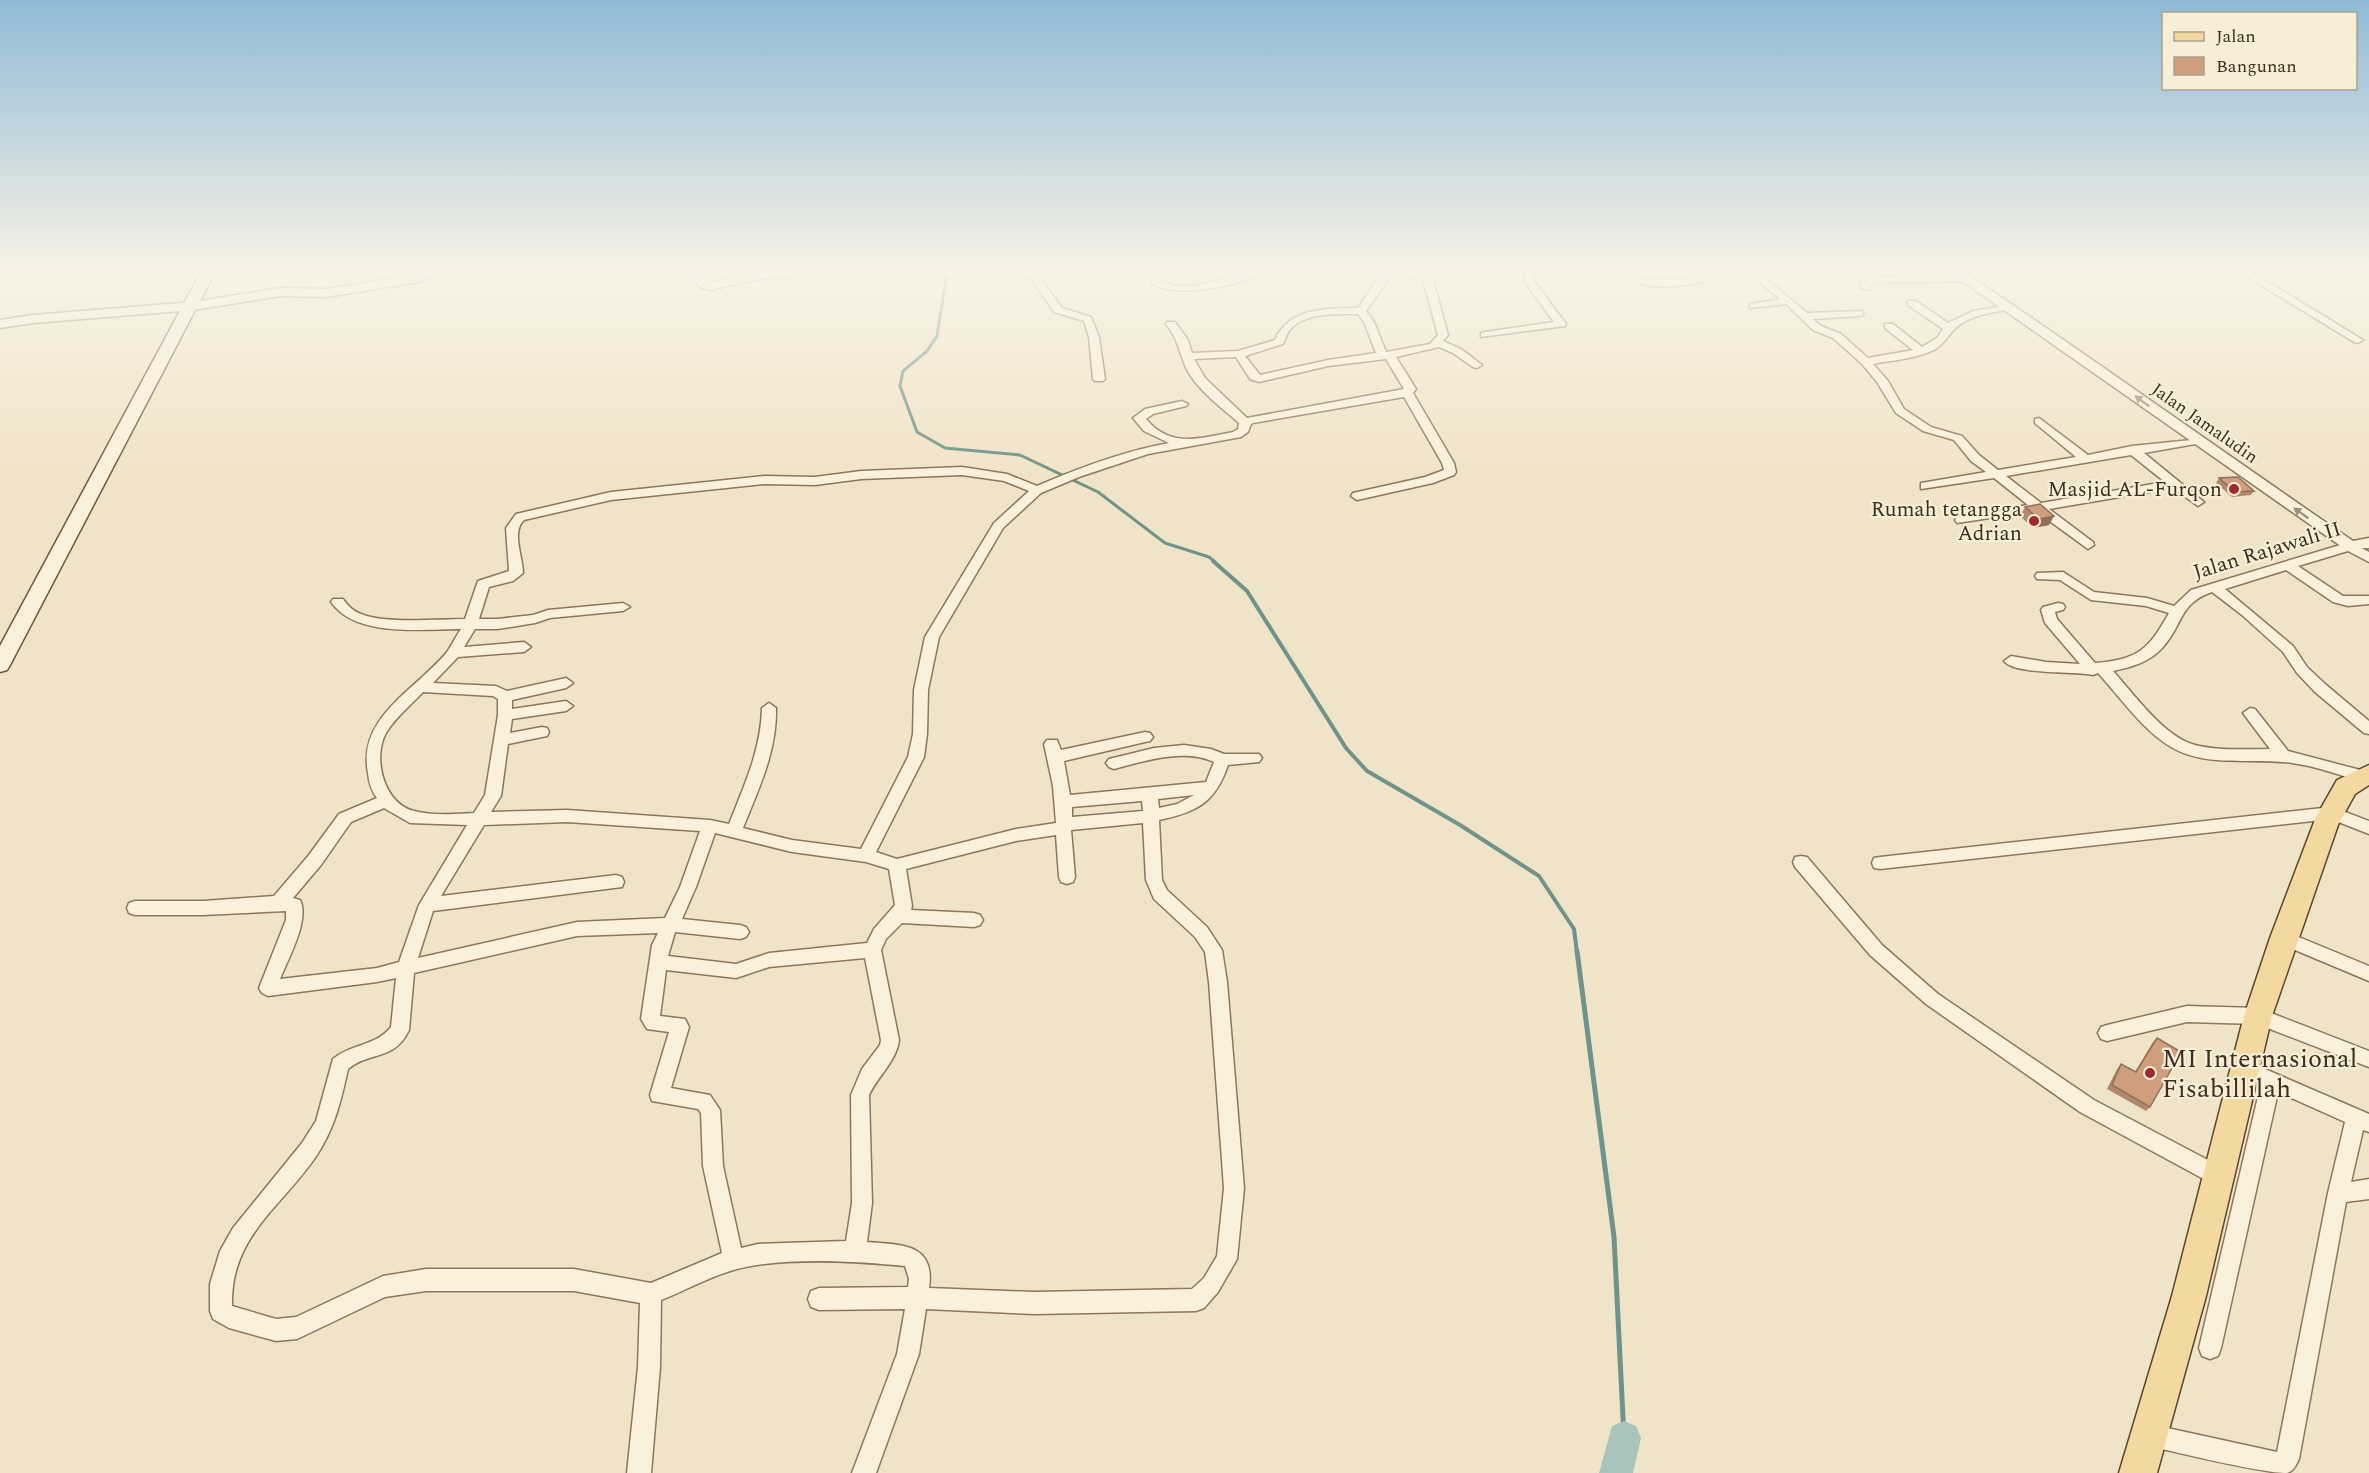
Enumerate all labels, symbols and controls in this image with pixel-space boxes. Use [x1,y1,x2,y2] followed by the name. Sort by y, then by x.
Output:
[2162,12,2357,90] legend
[2216,23,2256,50] text: Jalan
[2216,53,2297,80] text: Bangunan
[2146,376,2264,470] street label: Jalan Jamaludin
[2134,395,2150,407] one-way arrow
[2047,474,2222,506] place label: Masjid AL-Furqon
[2227,482,2241,496] marker: Masjid AL-Furqon
[1871,494,2023,550] place label: Rumah tetangga Adrian
[2294,507,2310,519] one-way arrow
[2189,513,2345,589] street label: Jalan Rajawali II
[2027,514,2041,528] marker: Rumah tetangga Adrian
[2162,1039,2357,1109] place label: MI Internasional Fisabillilah
[2143,1066,2157,1080] marker: MI Internasional Fisabillilah

